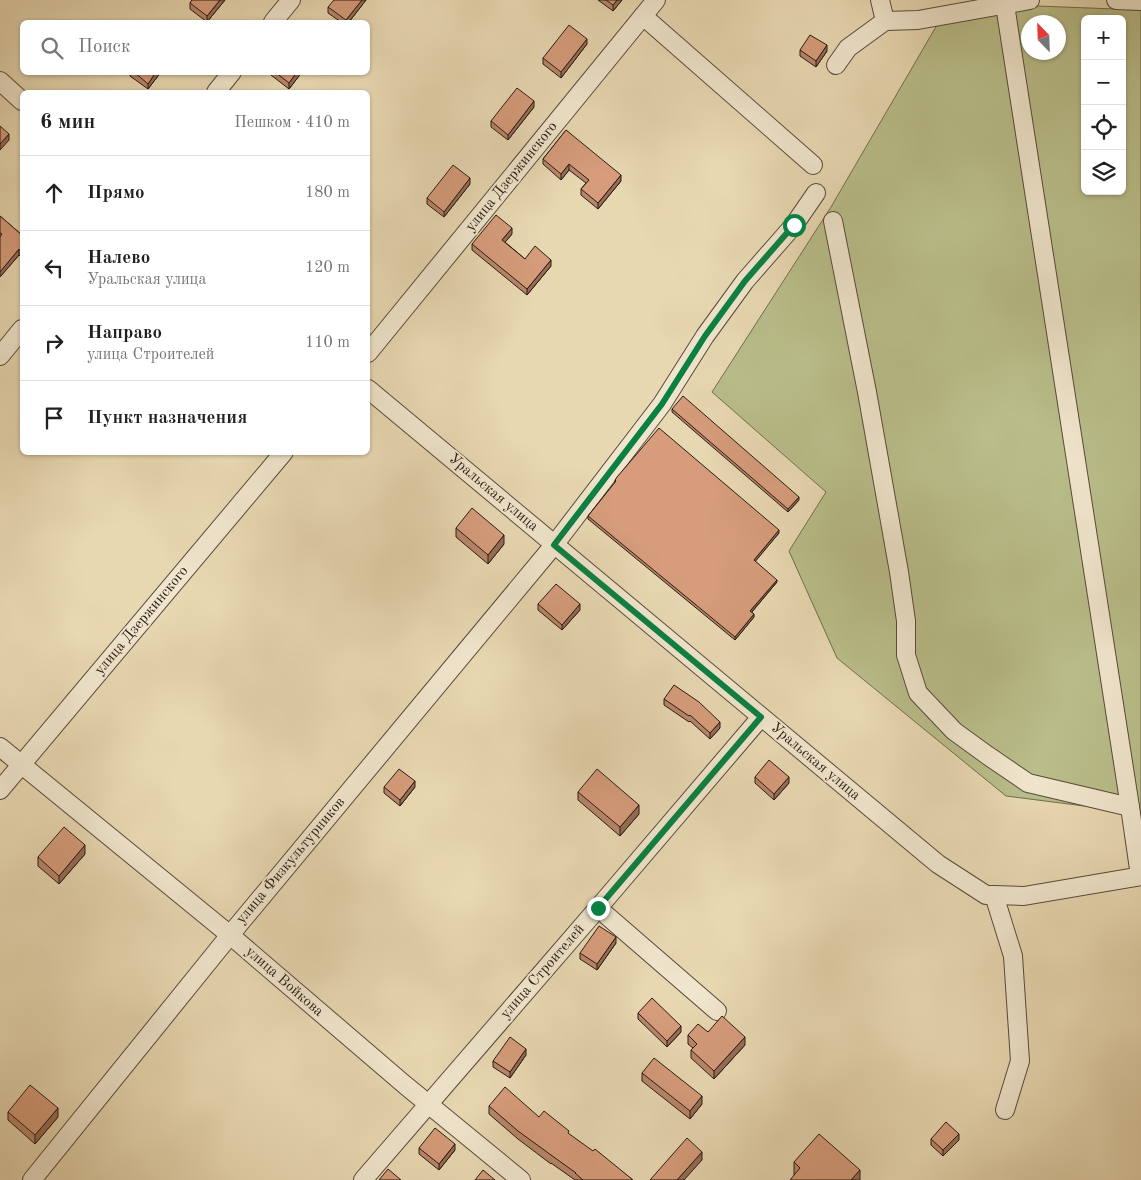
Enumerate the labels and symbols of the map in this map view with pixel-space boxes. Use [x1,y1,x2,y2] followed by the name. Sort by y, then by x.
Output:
[1021,15,1066,60] north arrow
[463,119,561,235] street label: улица Дзержинского
[783,214,806,237] route start
[445,451,541,535] street label: Уральская улица
[92,564,192,678] street label: улица Дзержинского
[767,720,863,804] street label: Уральская улица
[234,795,348,927] street label: улица Физкультурников
[587,897,610,920] route end
[498,922,588,1022] street label: улица Строителей
[242,944,326,1020] street label: улица Войкова

